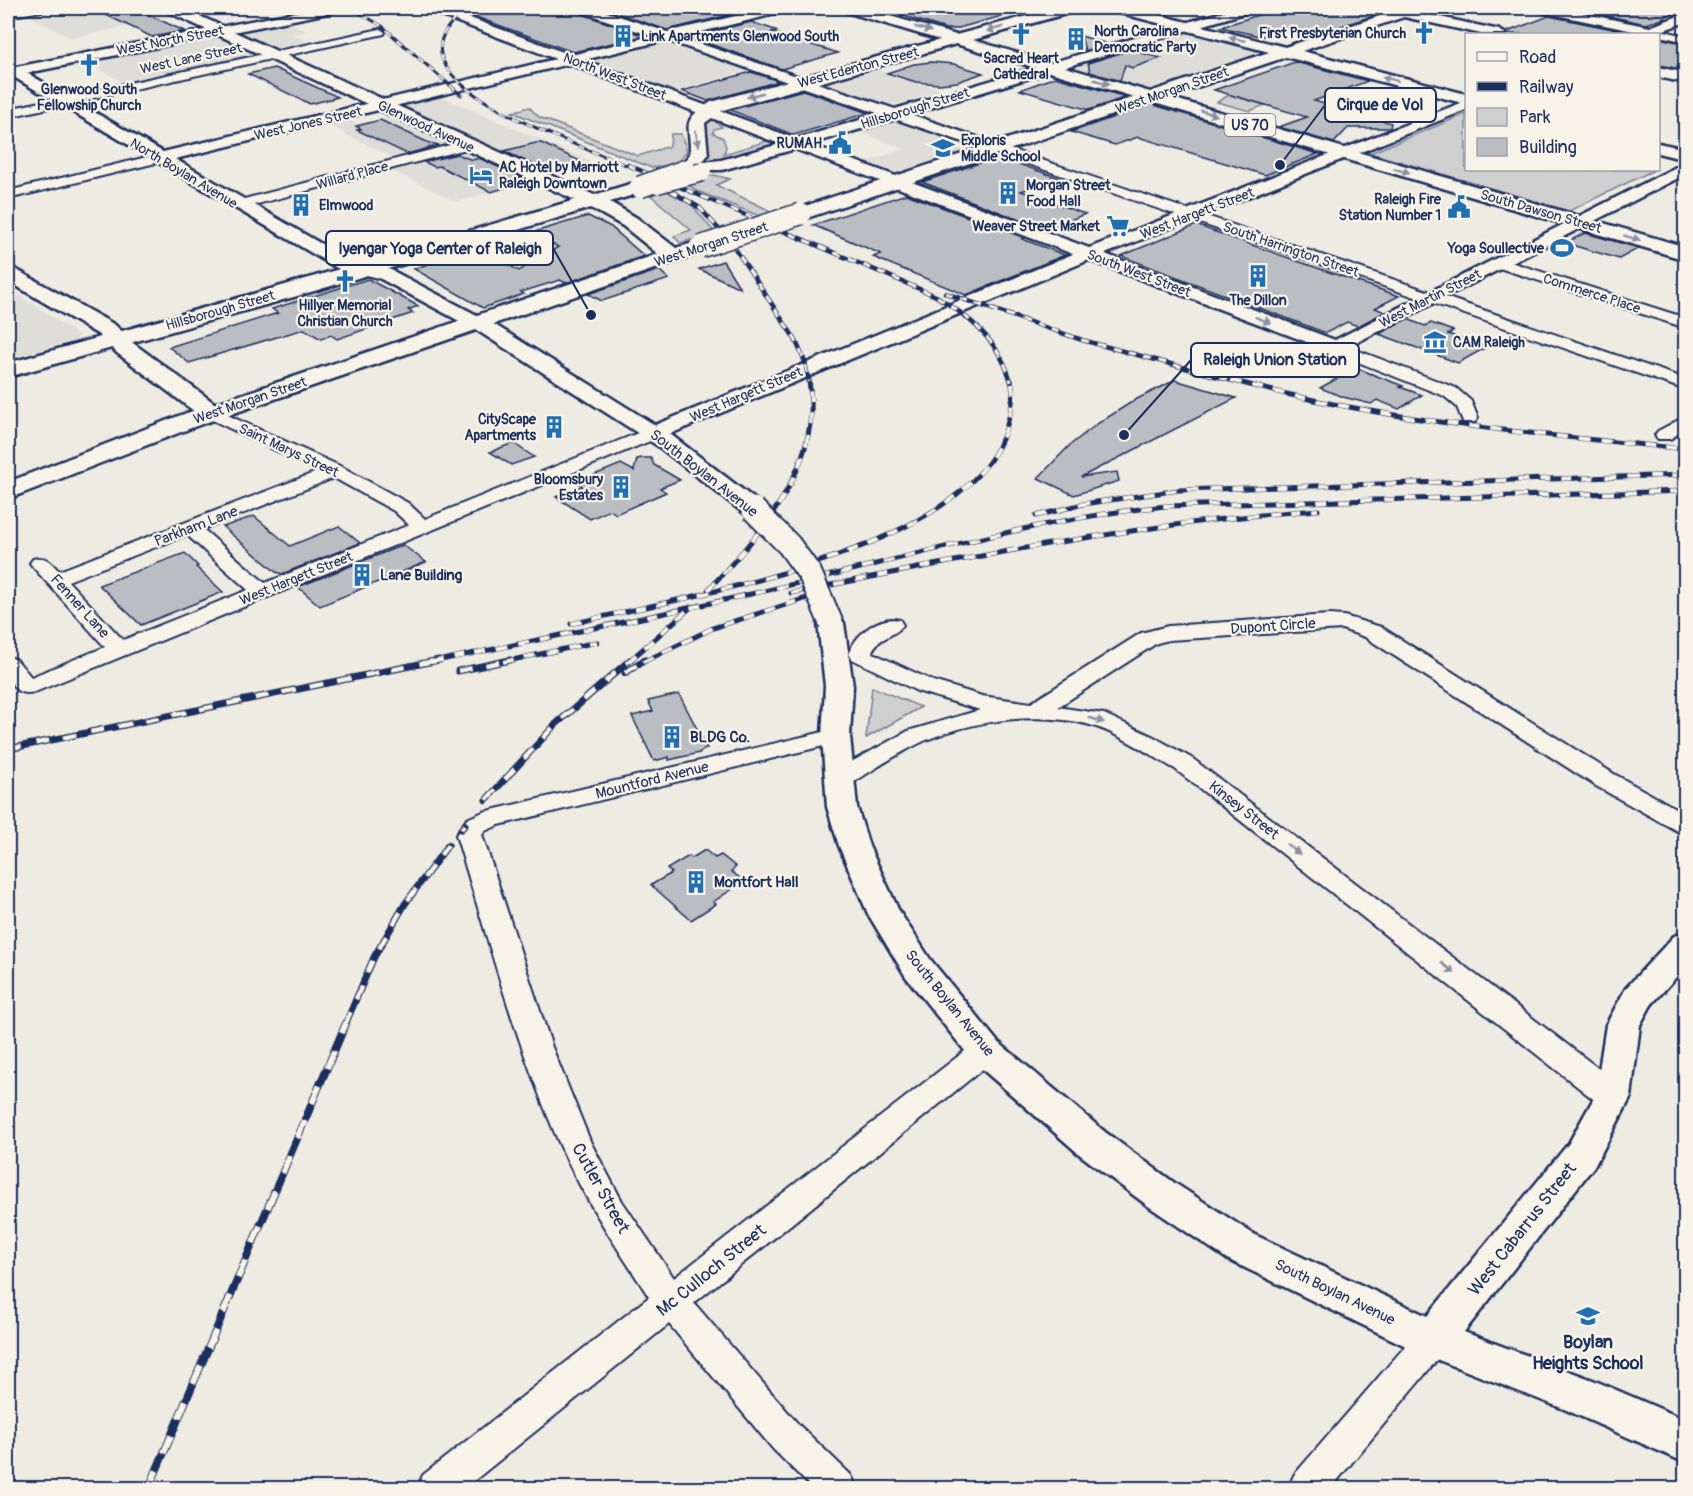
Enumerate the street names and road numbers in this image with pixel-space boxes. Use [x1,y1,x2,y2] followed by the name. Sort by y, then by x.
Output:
[115,22,226,59] street label: West North Street
[139,39,244,78] street label: West Lane Street
[796,43,921,92] street label: West Edenton Street
[561,49,669,104] street label: North West Street
[1113,63,1231,118] street label: West Morgan Street
[859,84,972,133] street label: Hillsborough Street
[375,97,477,156] street label: Glenwood Avenue
[253,103,364,144] street label: West Jones Street
[1224,114,1276,136] road number: US 70
[127,135,241,212] street label: North Boylan Avenue
[314,158,390,193] street label: Willard Place
[1138,184,1257,243] street label: West Hargett Street
[1478,186,1604,237] street label: South Dawson Street
[652,218,770,271] street label: West Morgan Street
[1221,218,1361,281] street label: South Harrington Street
[1085,246,1193,301] street label: South West Street
[1376,265,1484,332] street label: West Martin Street
[1541,270,1643,317] street label: Commerce Place
[164,287,277,334] street label: Hillsborough Street
[687,363,805,426] street label: West Hargett Street
[191,373,309,428] street label: West Morgan Street
[236,420,342,481] street label: Saint Marys Street
[646,425,762,522] street label: South Boylan Avenue
[152,502,241,551] street label: Parkham Lane
[237,548,356,609] street label: West Hargett Street
[46,570,114,643] street label: Fenner Lane
[1230,614,1317,639] street label: Dupont Circle
[594,757,711,804] street label: Mountford Avenue
[1205,777,1283,844] street label: Kinsey Street
[901,946,999,1061] street label: South Boylan Avenue
[566,1139,635,1238] street label: Cutler Street
[1463,1157,1582,1301] street label: West Cabarrus Street
[652,1219,771,1322] street label: Mc Culloch Street
[1271,1255,1399,1330] street label: South Boylan Avenue

